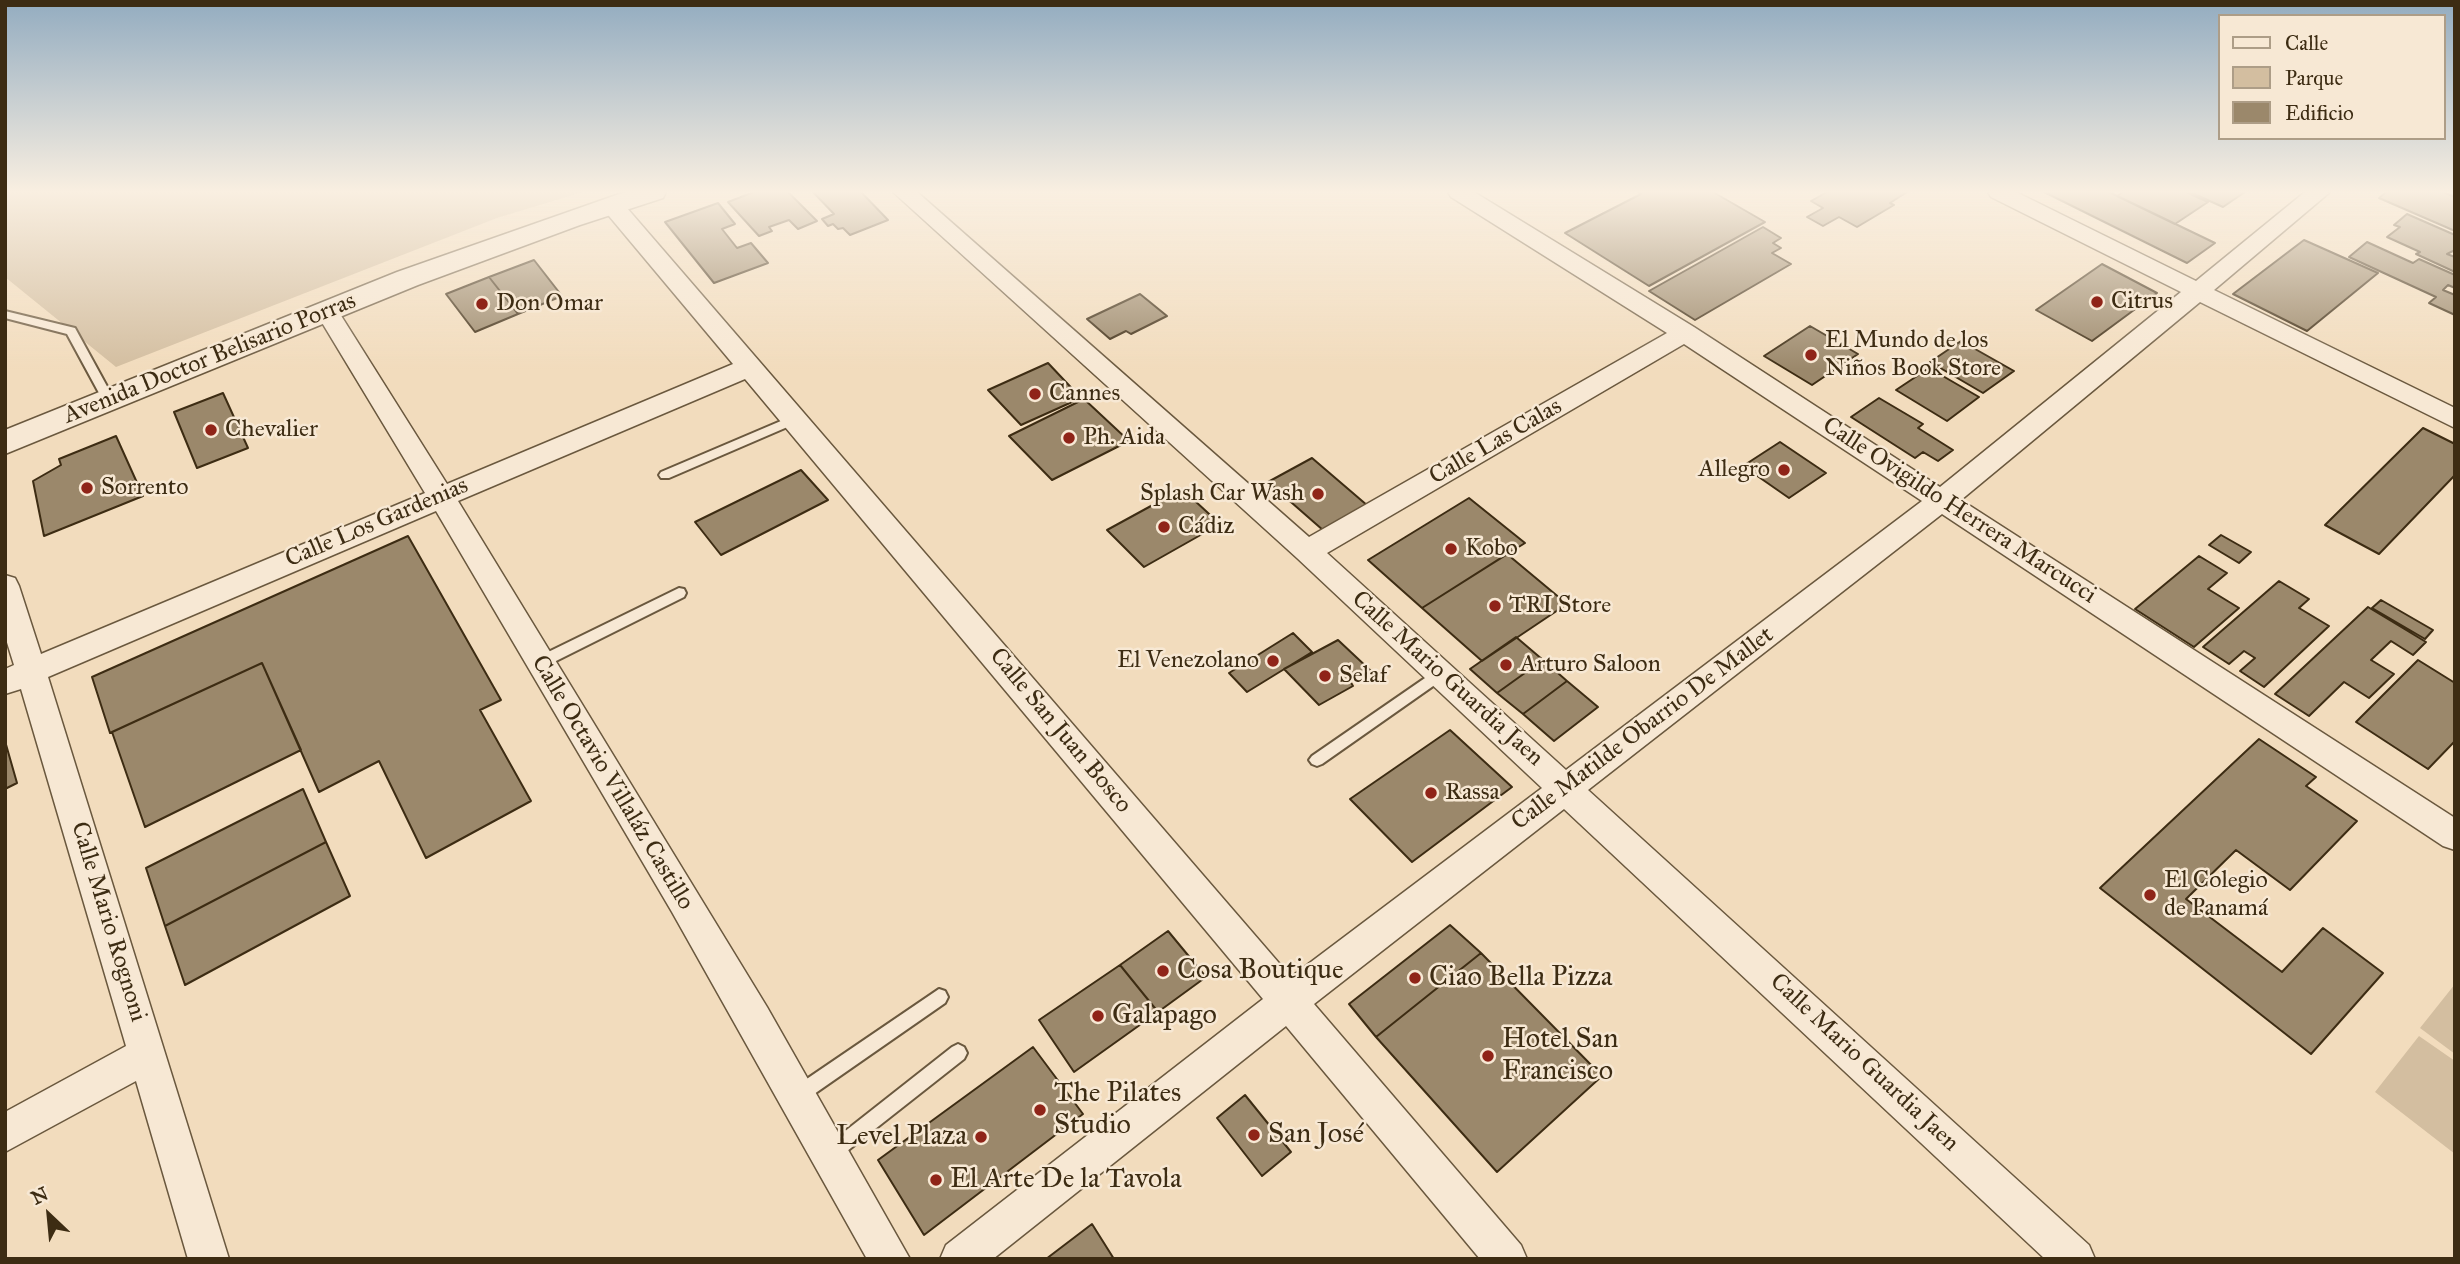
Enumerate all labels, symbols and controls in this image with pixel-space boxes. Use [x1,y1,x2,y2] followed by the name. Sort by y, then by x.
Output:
[2218,14,2446,140] legend
[2285,30,2328,56] text: Calle
[2285,65,2343,91] text: Parque
[2285,100,2354,126] text: Edificio
[60,287,360,431] street label: Avenida Doctor Belisario Porras
[2111,288,2173,316] place label: Citrus
[496,290,603,318] place label: Don Omar
[2089,294,2105,310] marker: Citrus
[474,296,490,312] marker: Don Omar
[1825,327,2001,383] place label: El Mundo de los Niños Book Store
[1803,347,1819,363] marker: El Mundo de los Niños Book Store
[1049,380,1120,408] place label: Cannes
[1027,386,1043,402] marker: Cannes
[1425,392,1567,492] street label: Calle Las Calas
[1817,412,2101,610] street label: Calle Ovigildo Herrera Marcucci
[225,416,318,444] place label: Chevalier
[203,422,219,438] marker: Chevalier
[1083,424,1165,452] place label: Ph. Aida
[1061,430,1077,446] marker: Ph. Aida
[1699,456,1770,484] place label: Allegro
[1776,462,1792,478] marker: Allegro
[281,472,473,574] street label: Calle Los Gardenias
[101,474,188,502] place label: Sorrento
[79,480,95,496] marker: Sorrento
[1140,480,1304,508] place label: Splash Car Wash
[1310,486,1326,502] marker: Splash Car Wash
[1178,513,1234,541] place label: Cádiz
[1156,519,1172,535] marker: Cádiz
[1465,535,1518,563] place label: Kobo
[1443,541,1459,557] marker: Kobo
[1345,585,1549,773] street label: Calle Mario Guardia Jaen
[1509,592,1611,620] place label: TRI Store
[1487,598,1503,614] marker: TRI Store
[1506,621,1780,837] street label: Calle Matilde Obarrio De Mallet
[983,643,1137,819] street label: Calle San Juan Bosco
[1117,647,1259,675] place label: El Venezolano
[525,651,699,915] street label: Calle Octavio Villaláz Castillo
[1520,651,1661,679] place label: Arturo Saloon
[1265,653,1281,669] marker: El Venezolano
[1498,657,1514,673] marker: Arturo Saloon
[1339,662,1388,690] place label: Selaf
[1317,668,1333,684] marker: Selaf
[1445,779,1500,807] place label: Rassa
[1423,785,1439,801] marker: Rassa
[64,819,152,1025] street label: Calle Mario Rognoni
[2164,867,2268,923] place label: El Colegio de Panamá
[2142,887,2158,903] marker: El Colegio de Panamá
[1177,954,1344,988] place label: Cosa Boutique
[1429,961,1613,995] place label: Ciao Bella Pizza
[1155,963,1171,979] marker: Cosa Boutique
[1764,968,1964,1158] street label: Calle Mario Guardia Jaen
[1407,970,1423,986] marker: Ciao Bella Pizza
[1112,999,1217,1033] place label: Galapago
[1090,1008,1106,1024] marker: Galapago
[1502,1023,1618,1089] place label: Hotel San Francisco
[1480,1048,1496,1064] marker: Hotel San Francisco
[1054,1077,1181,1143] place label: The Pilates Studio
[1032,1102,1048,1118] marker: The Pilates Studio
[1268,1118,1364,1152] place label: San José
[836,1120,967,1154] place label: Level Plaza
[1246,1127,1262,1143] marker: San José
[973,1129,989,1145] marker: Level Plaza
[950,1163,1182,1197] place label: El Arte De la Tavola
[928,1172,944,1188] marker: El Arte De la Tavola
[14,1180,84,1250] north arrow
[27,1182,52,1210] text: N

